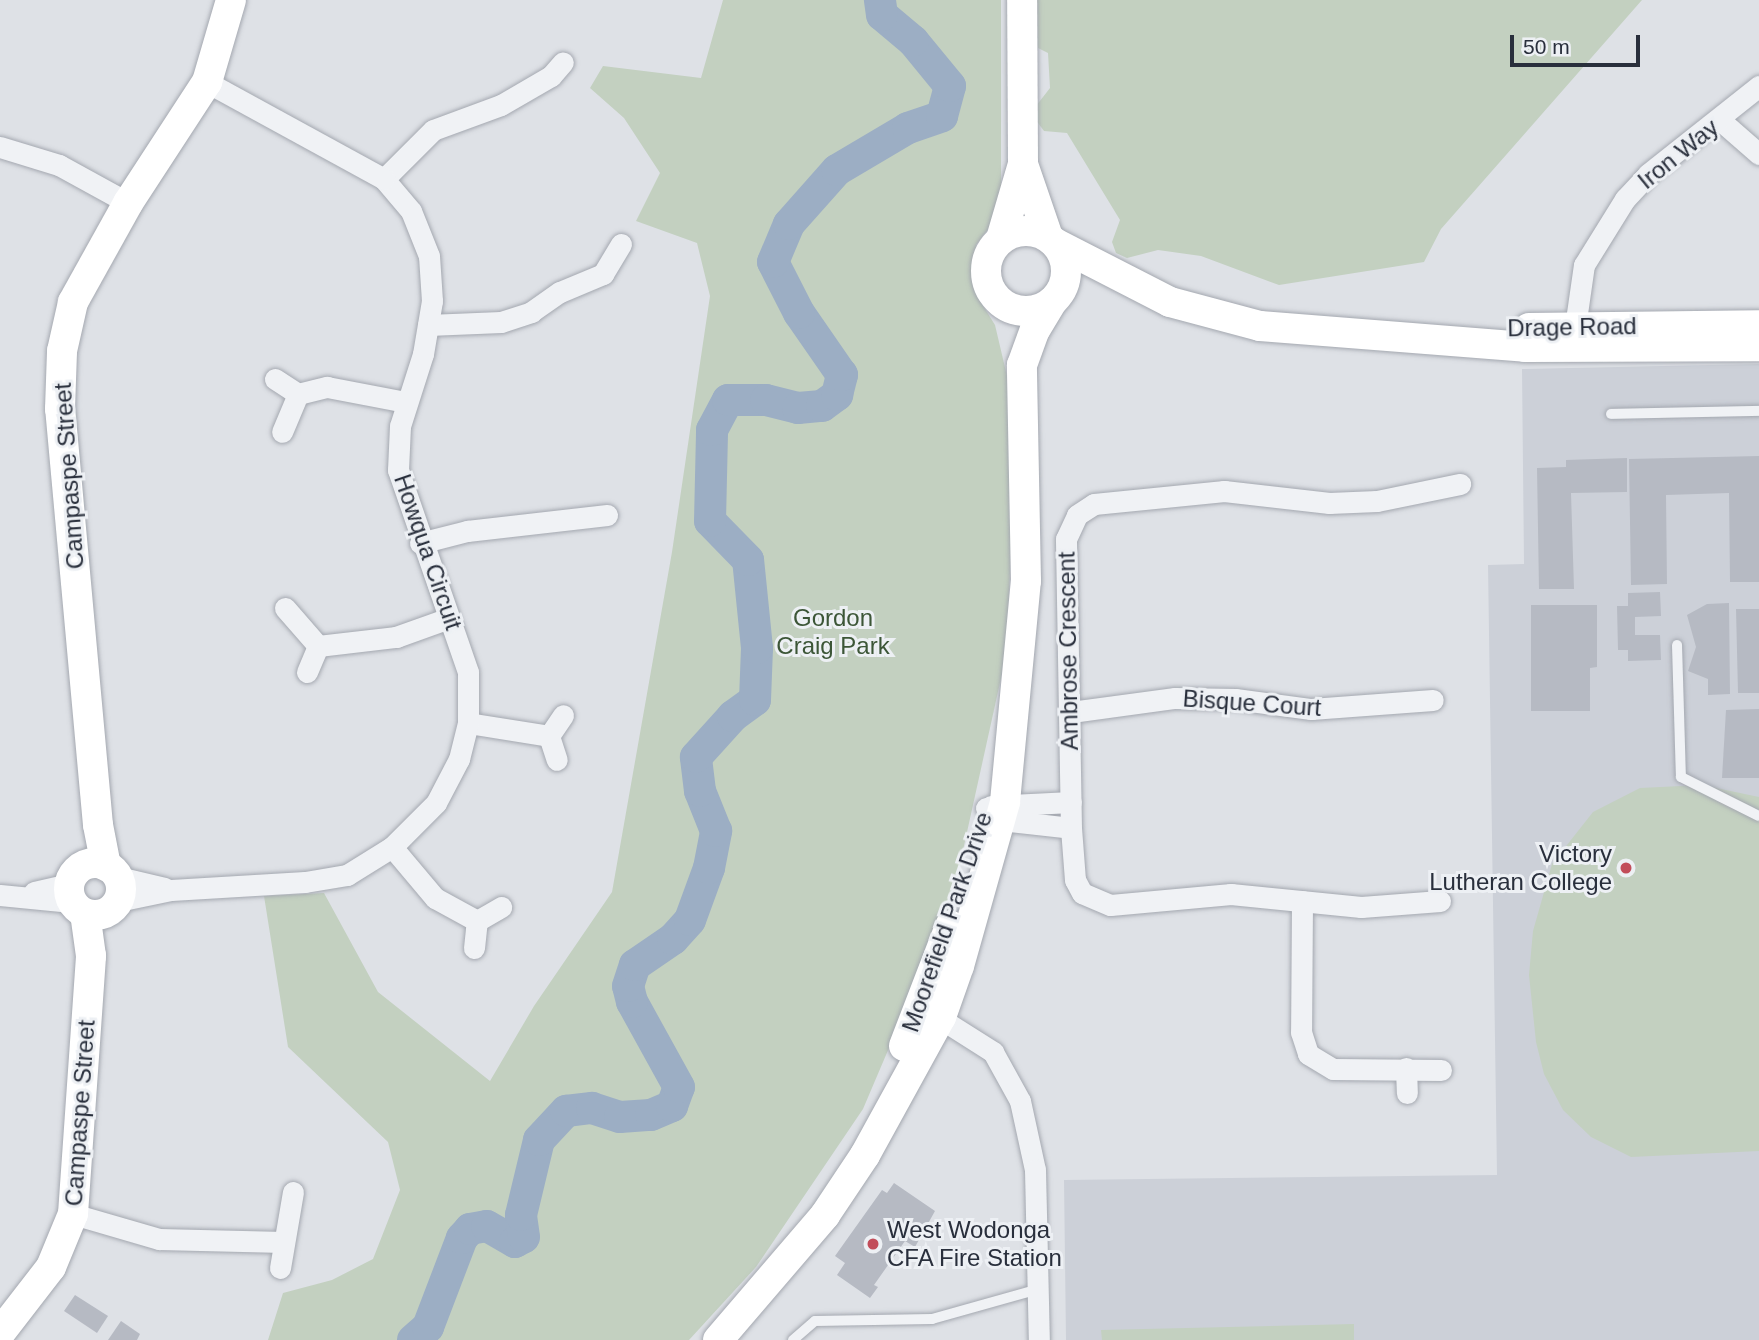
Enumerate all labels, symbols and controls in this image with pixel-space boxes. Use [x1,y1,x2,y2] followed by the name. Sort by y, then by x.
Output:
[1514,21,1644,65] scale bar
[1523,35,1570,58] text: 50 m
[1632,113,1724,195] street label: Iron Way
[1507,311,1637,343] street label: Drage Road
[48,382,90,570] street label: Campaspe Street
[388,470,468,634] street label: Howqua Circuit
[1052,551,1084,751] street label: Ambrose Crescent
[776,604,890,660] park label: Gordon Craig Park
[1182,684,1322,722] street label: Bisque Court
[896,808,998,1036] street label: Moorefield Park Drive
[1429,840,1612,896] place label: Victory Lutheran College
[1618,860,1634,876] marker: Victory Lutheran College
[59,1019,101,1207] street label: Campaspe Street
[887,1216,1063,1272] place label: West Wodonga CFA Fire Station
[865,1236,881,1252] marker: West Wodonga CFA Fire Station

